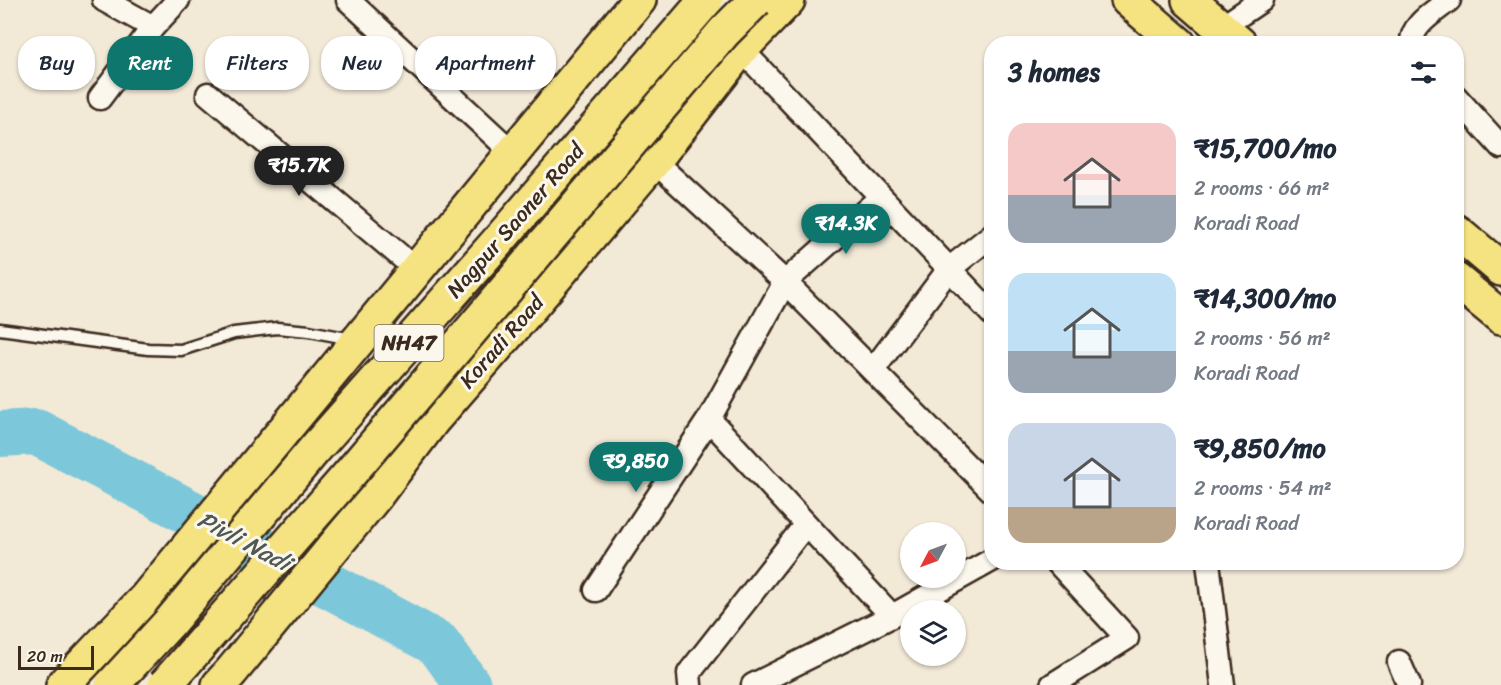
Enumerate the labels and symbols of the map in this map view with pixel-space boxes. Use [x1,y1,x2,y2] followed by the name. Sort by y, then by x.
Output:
[436,132,595,307] street label: Nagpur Saoner Road
[250,146,348,197] pin: ₹15.7K
[797,204,895,255] pin: ₹14.3K
[449,284,555,398] street label: Koradi Road
[374,325,444,361] road number: NH47
[587,442,685,493] pin: ₹9,850
[190,499,302,585] water label: Pivli Nadi
[900,522,966,588] north arrow
[18,643,94,670] scale bar

